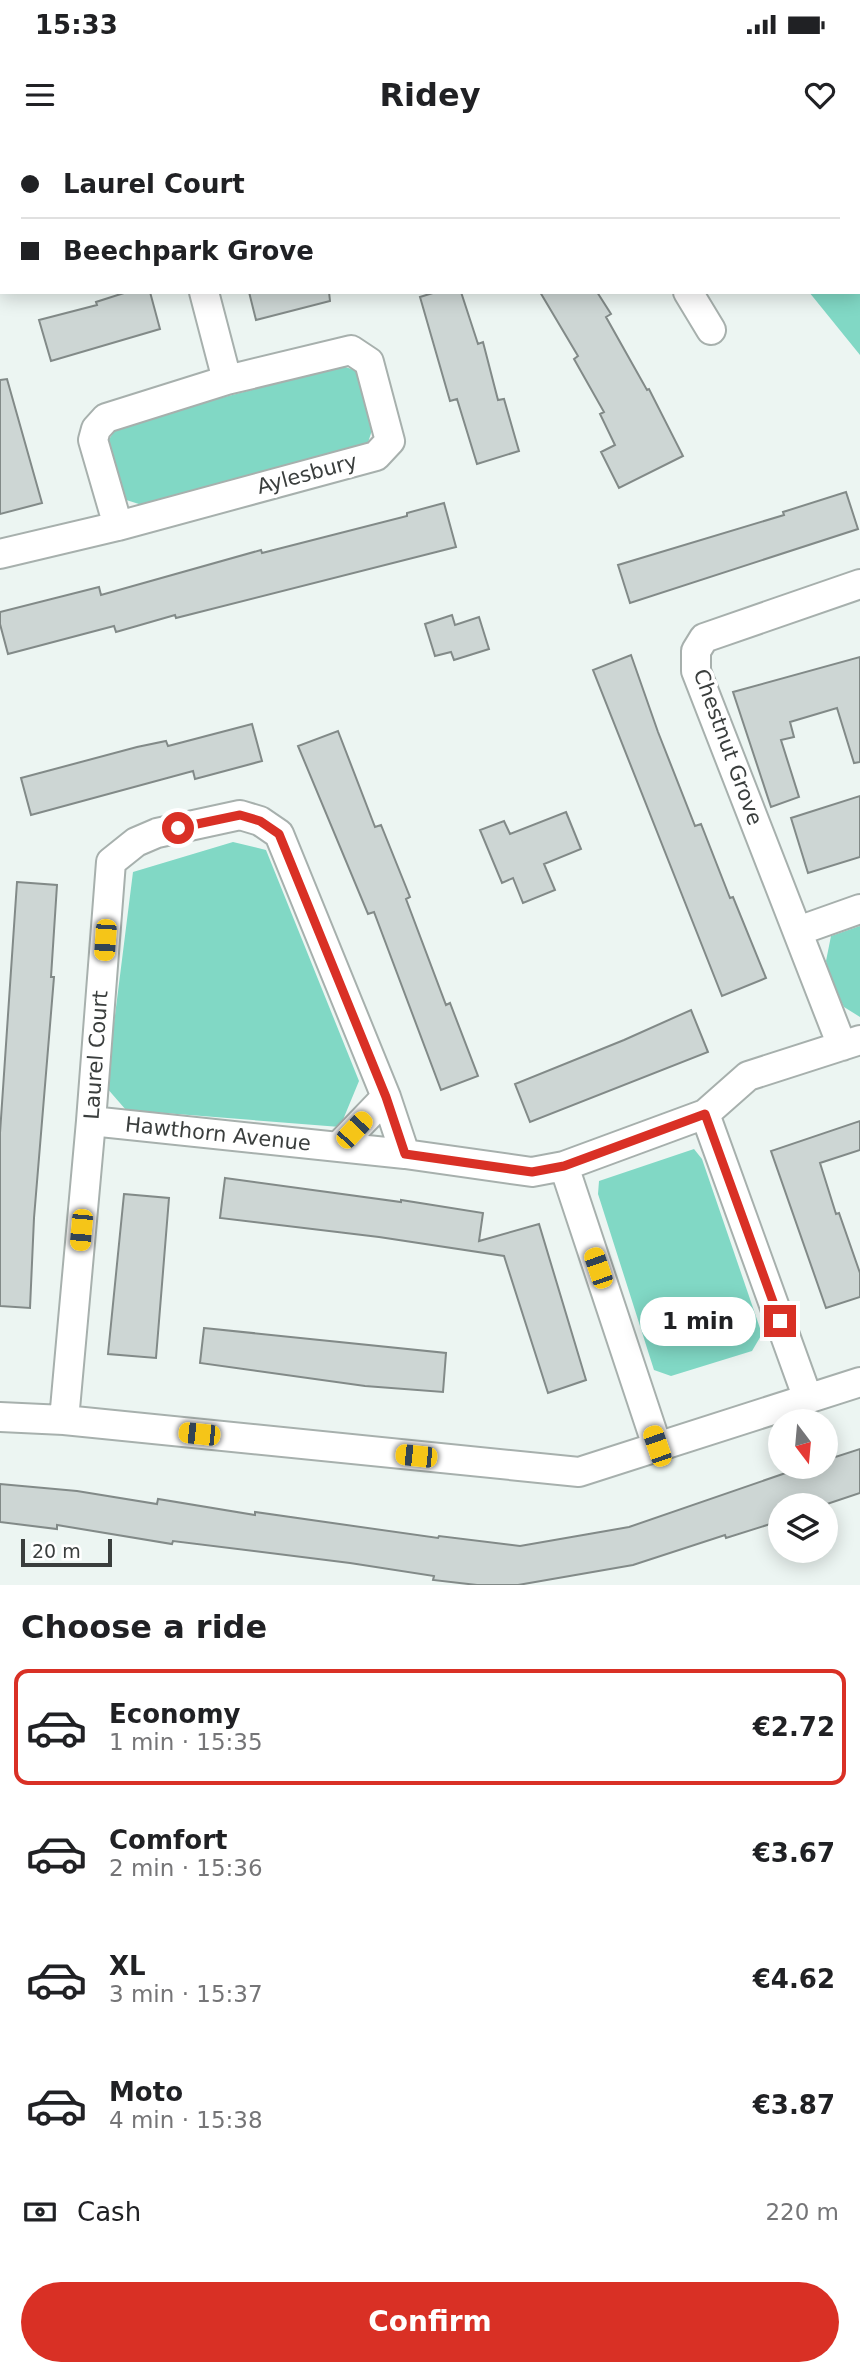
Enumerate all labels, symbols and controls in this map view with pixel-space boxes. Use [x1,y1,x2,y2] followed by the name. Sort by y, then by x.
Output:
[35,10,118,40] text: 15:33
[21,76,59,114] icon: menu
[379,76,481,114] text: Ridey
[801,76,839,114] icon: heart
[63,169,245,199] text: Laurel Court
[63,236,314,266] text: Beechpark Grove
[254,449,360,499] street label: Aylesbury
[689,666,767,828] street label: Chestnut Grove
[162,812,194,844] route start
[94,918,117,962] car
[80,990,112,1120] street label: Laurel Court
[332,1107,377,1153] car
[124,1112,312,1156] street label: Hawthorn Avenue
[69,1208,94,1252] car
[582,1245,615,1291] car
[640,1296,756,1346] callout: 1 min
[764,1305,796,1337] route end
[662,1308,734,1334] text: 1 min
[768,1409,838,1479] north arrow
[768,1409,838,1563] map controls
[178,1421,221,1447] car
[641,1423,674,1469] car
[395,1443,438,1469] car
[768,1493,838,1563] button: layers
[21,1536,112,1568] scale bar
[32,1540,81,1562] text: 20 m
[21,1608,267,1646] text: Choose a ride
[25,1696,88,1759] icon: car
[109,1699,240,1729] text: Economy
[753,1712,835,1742] text: €2.72
[109,1729,263,1755] text: 1 min · 15:35
[25,1822,88,1885] icon: car
[109,1825,227,1855] text: Comfort
[753,1838,835,1868] text: €3.67
[109,1855,263,1881] text: 2 min · 15:36
[25,1948,88,2011] icon: car
[109,1951,146,1981] text: XL
[753,1964,835,1994] text: €4.62
[109,1981,263,2007] text: 3 min · 15:37
[25,2074,88,2137] icon: car
[109,2077,183,2107] text: Moto
[753,2090,835,2120] text: €3.87
[109,2107,263,2133] text: 4 min · 15:38
[21,2193,59,2231] icon: cash
[77,2197,141,2227] text: Cash
[765,2199,839,2225] text: 220 m
[21,2282,839,2362] button: Confirm

